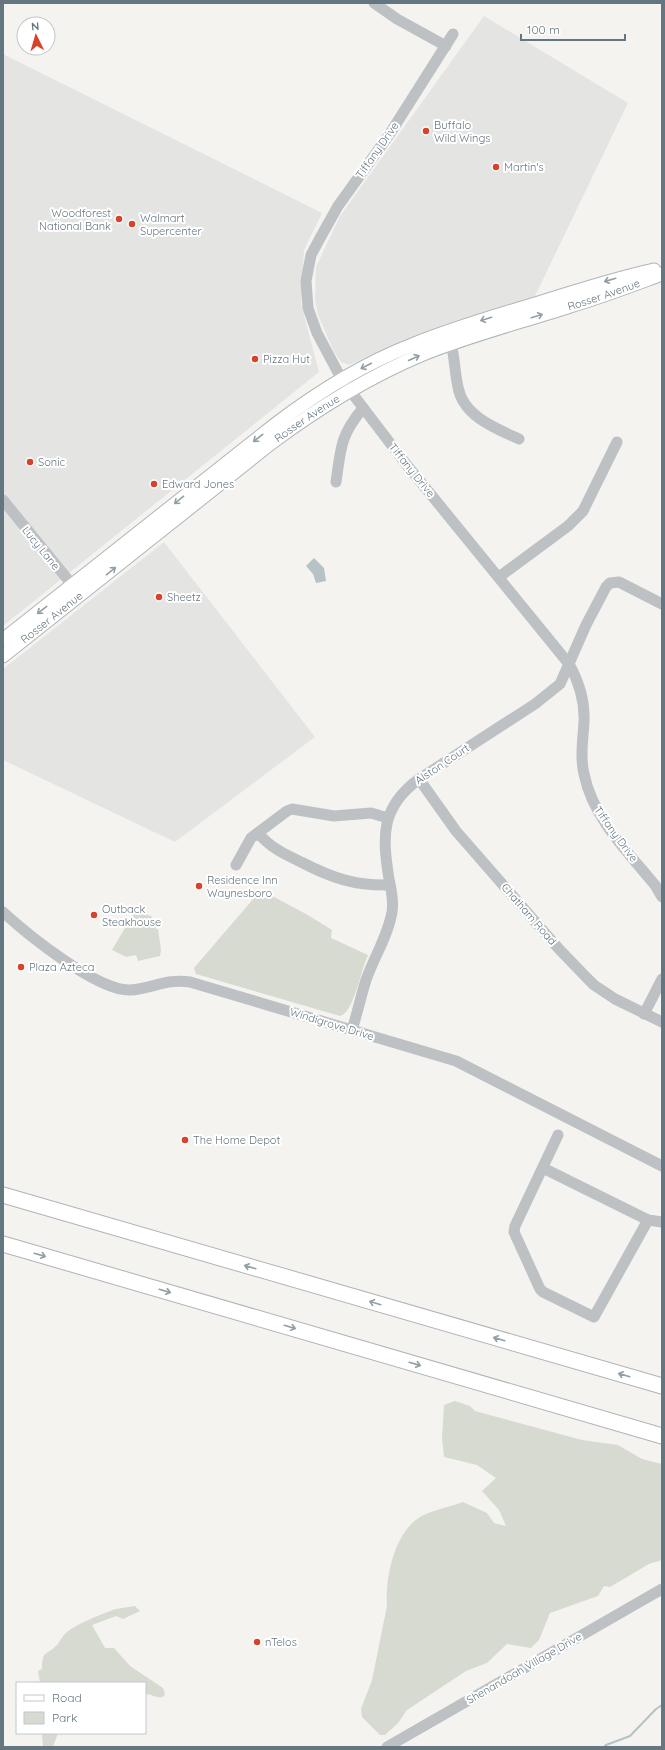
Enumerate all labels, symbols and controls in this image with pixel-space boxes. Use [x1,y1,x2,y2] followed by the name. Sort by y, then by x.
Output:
[16,16,56,56] north arrow
[521,16,625,42] scale bar
[30,19,40,33] text: N
[527,22,560,37] text: 100 m
[434,118,490,145] place label: Buffalo Wild Wings
[352,119,402,181] street label: Tiffany Drive
[421,126,431,136] marker: Buffalo Wild Wings
[504,160,544,174] place label: Martin's
[491,162,501,172] marker: Martin's
[39,206,111,233] place label: Woodforest National Bank
[140,211,202,238] place label: Walmart Supercenter
[114,214,124,224] marker: Woodforest National Bank
[127,219,137,229] marker: Walmart Supercenter
[566,276,642,313] street label: Rosser Avenue
[604,277,617,284] one-way arrow
[531,312,544,319] one-way arrow
[480,316,493,323] one-way arrow
[263,352,310,366] place label: Pizza Hut
[250,354,260,364] marker: Pizza Hut
[408,354,420,361] one-way arrow
[360,363,372,371] one-way arrow
[272,391,342,445] street label: Rosser Avenue
[252,434,263,442] one-way arrow
[386,440,438,500] street label: Tiffany Drive
[38,455,66,469] place label: Sonic
[25,457,35,467] marker: Sonic
[162,477,234,491] place label: Edward Jones
[149,479,159,489] marker: Edward Jones
[174,496,184,505] one-way arrow
[19,523,63,573] street label: Lucy Lane
[106,566,117,575] one-way arrow
[18,588,85,646] street label: Rosser Avenue
[167,590,201,604] place label: Sheetz
[154,592,164,602] marker: Sheetz
[36,605,47,614] one-way arrow
[412,741,472,787] street label: Alston Court
[591,803,641,865] street label: Tiffany Drive
[207,873,278,900] place label: Residence Inn Waynesboro
[498,880,560,948] street label: Chatham Road
[194,881,204,891] marker: Residence Inn Waynesboro
[102,902,161,929] place label: Outback Steakhouse
[89,910,99,920] marker: Outback Steakhouse
[29,960,94,974] place label: Plaza Azteca
[16,962,26,972] marker: Plaza Azteca
[288,1005,376,1043] street label: Windigrove Drive
[193,1133,280,1147] place label: The Home Depot
[180,1135,190,1145] marker: The Home Depot
[34,1251,47,1259] one-way arrow
[244,1262,257,1270] one-way arrow
[159,1288,172,1295] one-way arrow
[368,1299,381,1306] one-way arrow
[283,1324,296,1332] one-way arrow
[493,1335,506,1343] one-way arrow
[408,1361,421,1368] one-way arrow
[618,1371,631,1378] one-way arrow
[464,1629,584,1707] street label: Shenandoah Village Drive
[265,1635,297,1649] place label: nTelos
[252,1637,262,1647] marker: nTelos
[16,1682,146,1734] legend
[52,1690,82,1705] text: Road
[52,1710,77,1725] text: Park

